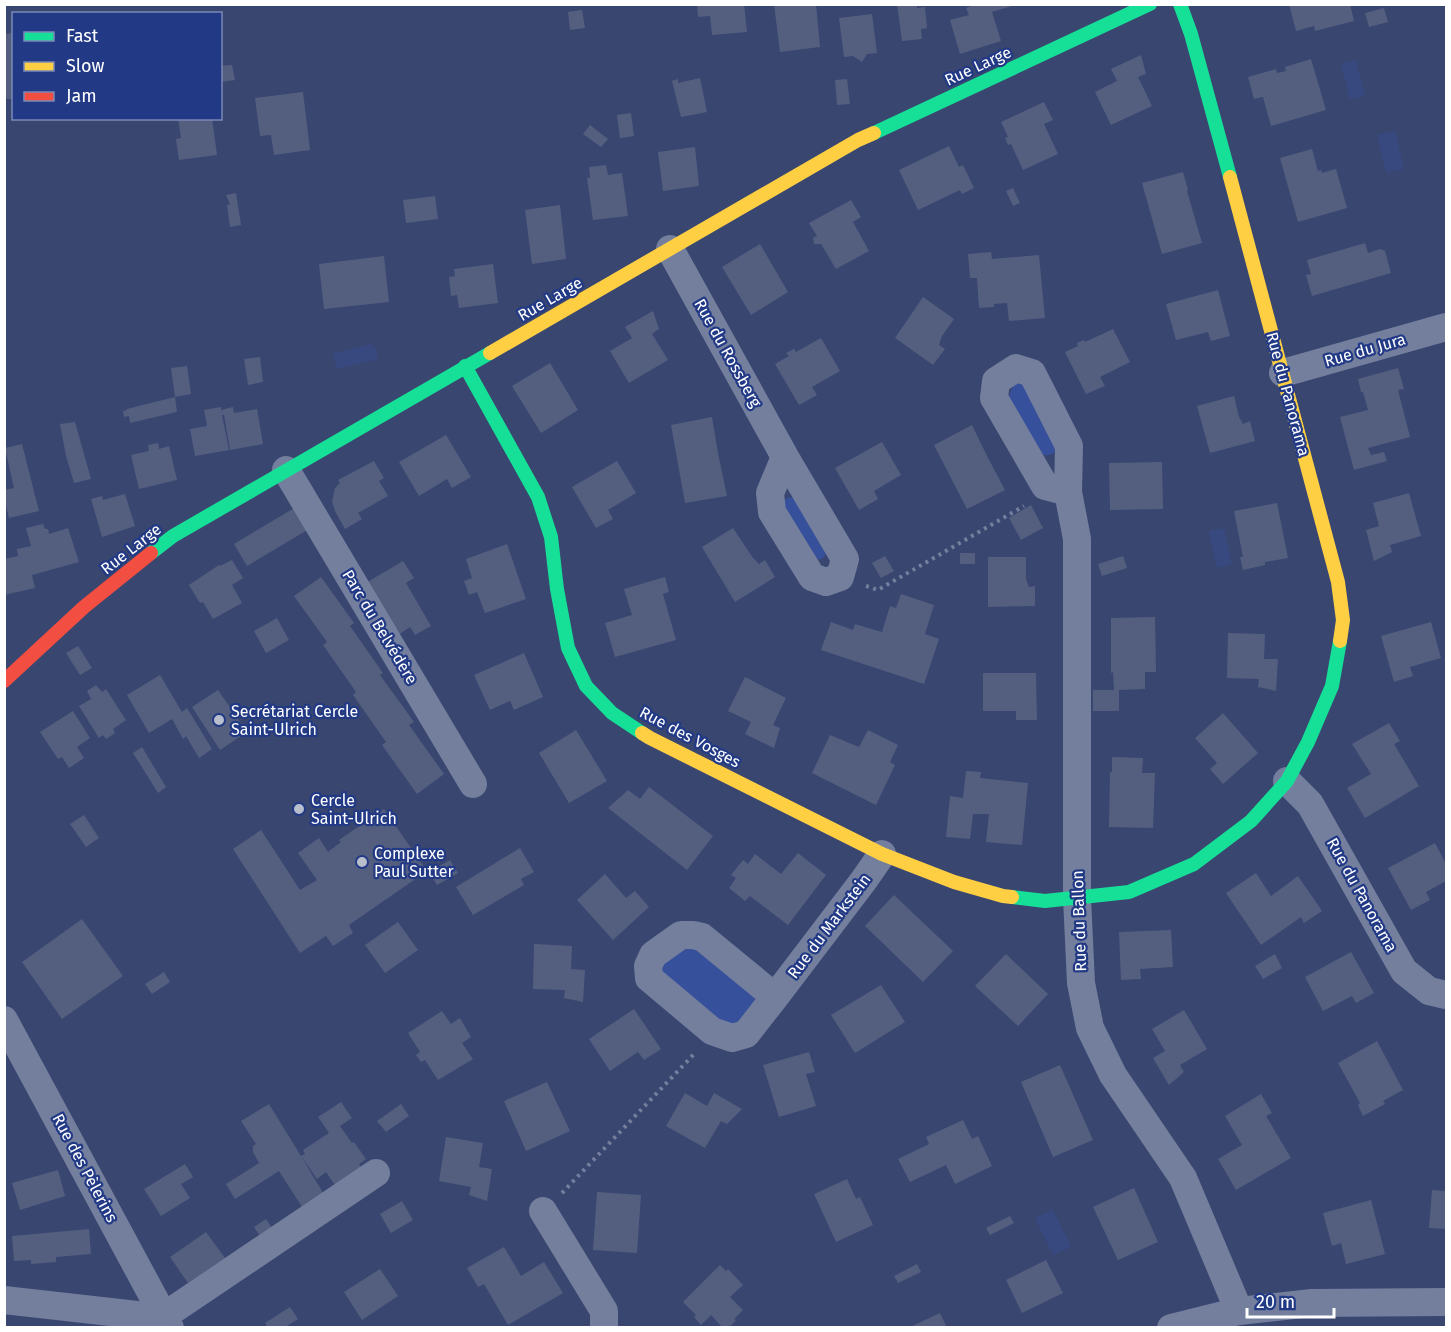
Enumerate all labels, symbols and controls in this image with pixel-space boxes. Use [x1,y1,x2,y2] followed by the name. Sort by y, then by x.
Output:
[12,12,222,120] legend
[66,25,99,47] text: Fast
[942,42,1014,90] street label: Rue Large
[66,55,105,77] text: Slow
[66,85,97,107] text: Jam
[514,273,586,325] street label: Rue Large
[690,295,766,411] street label: Rue du Rossberg
[1322,329,1408,371] street label: Rue du Jura
[1262,330,1314,458] street label: Rue du Panorama
[97,520,165,578] street label: Rue Large
[338,566,422,688] street label: Parc du Belvédère
[231,702,358,739] place label: Secrétariat Cercle Saint-Ulrich
[636,702,744,772] street label: Rue des Vosges
[212,713,226,727] marker: Secrétariat Cercle Saint-Ulrich
[311,791,397,828] place label: Cercle Saint-Ulrich
[292,802,306,816] marker: Cercle Saint-Ulrich
[1323,835,1401,955] street label: Rue du Panorama
[374,844,454,881] place label: Complexe Paul Sutter
[355,855,369,869] marker: Complexe Paul Sutter
[783,870,875,982] street label: Rue du Markstein
[1068,870,1090,972] street label: Rue du Ballon
[48,1110,122,1226] street label: Rue des Pèlerins
[1247,1281,1334,1319] scale bar
[1256,1291,1295,1313] text: 20 m

